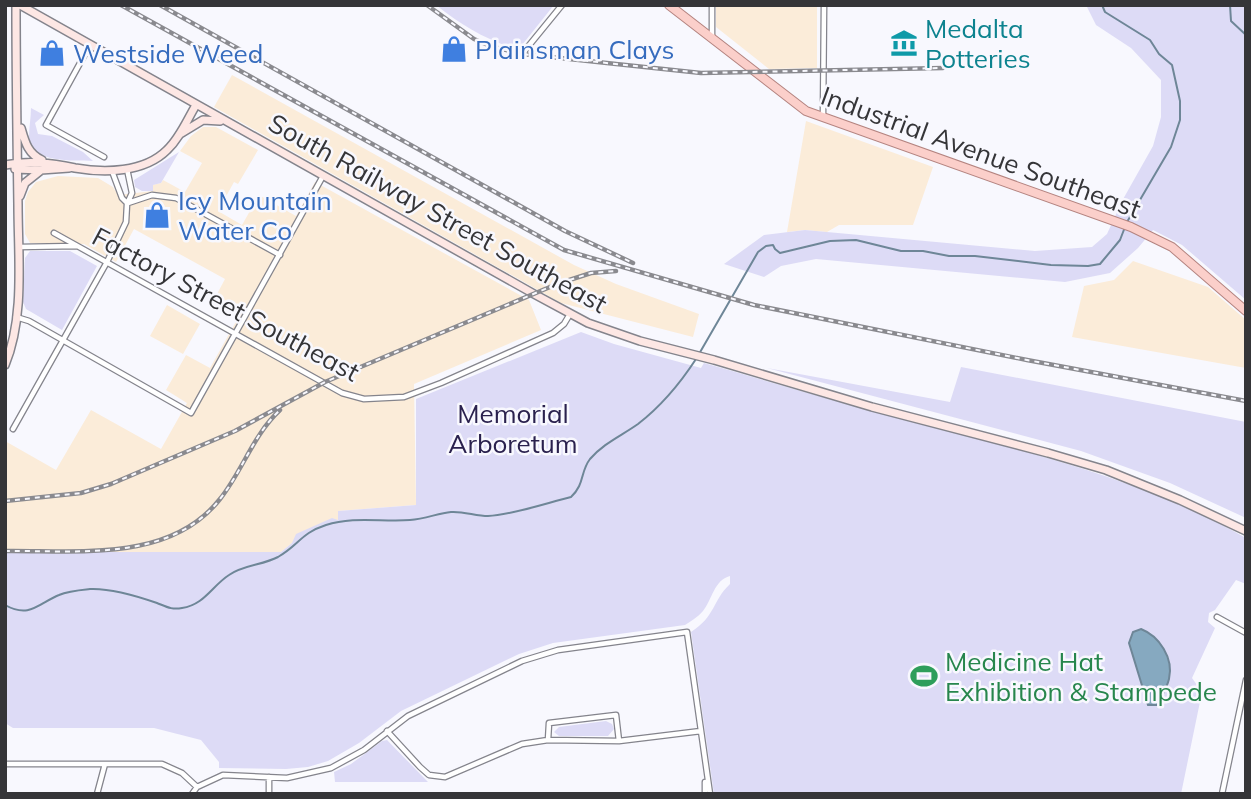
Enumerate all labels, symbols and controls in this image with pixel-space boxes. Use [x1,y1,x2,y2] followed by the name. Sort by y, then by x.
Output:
[925,12,1031,75] place label: Medalta Potteries
[889,28,919,58] museum icon: Medalta Potteries
[475,33,674,66] place label: Plainsman Clays
[439,34,469,64] shop icon: Plainsman Clays
[73,37,263,70] place label: Westside Weed
[37,38,67,68] shop icon: Westside Weed
[817,79,1145,225] street label: Industrial Avenue Southeast
[263,106,613,320] street label: South Railway Street Southeast
[178,184,332,247] place label: Icy Mountain Water Co
[142,200,172,230] shop icon: Icy Mountain Water Co
[87,220,365,388] street label: Factory Street Southeast
[448,397,578,460] park label: Memorial Arboretum
[945,645,1217,708] place label: Medicine Hat Exhibition & Stampede
[909,661,939,691] sports icon: Medicine Hat Exhibition & Stampede

